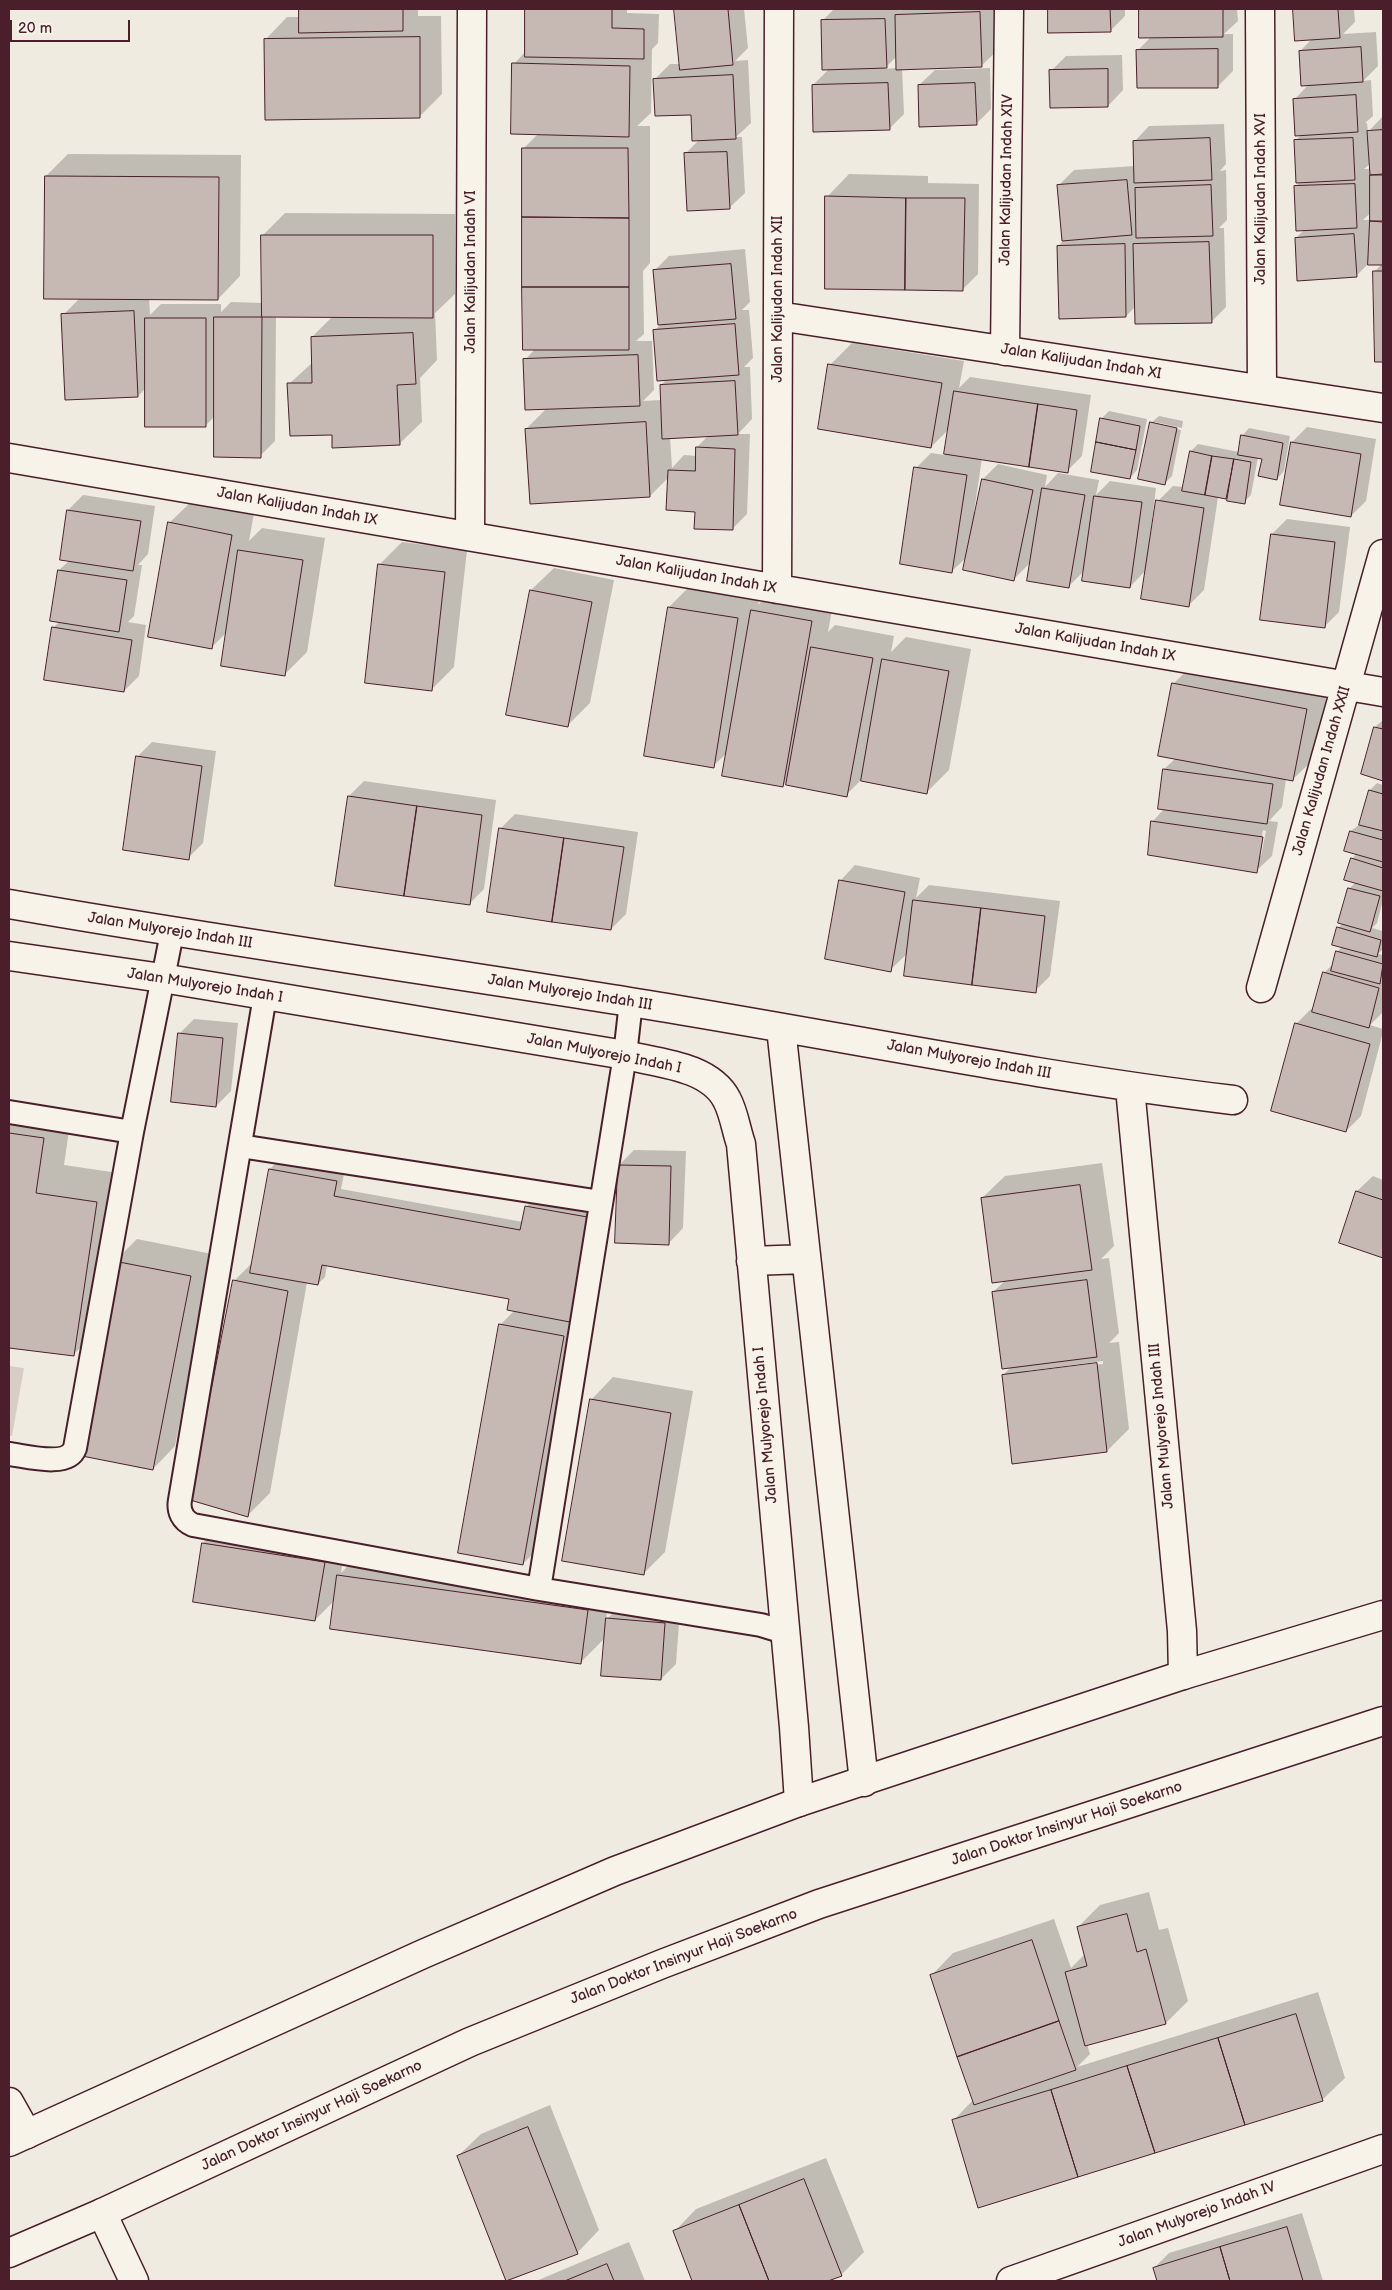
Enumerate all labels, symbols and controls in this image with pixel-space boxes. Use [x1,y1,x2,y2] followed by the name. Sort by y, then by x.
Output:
[12,10,132,42] scale bar
[18,19,52,38] text: 20 m
[997,94,1017,266] street label: Jalan Kalijudan Indah XIV
[1252,113,1270,285] street label: Jalan Kalijudan Indah XVI
[462,190,480,354] street label: Jalan Kalijudan Indah VI
[769,216,787,382] street label: Jalan Kalijudan Indah XII
[999,340,1163,384] street label: Jalan Kalijudan Indah XI
[216,484,378,530] street label: Jalan Kalijudan Indah IX
[615,552,777,598] street label: Jalan Kalijudan Indah IX
[1014,620,1176,666] street label: Jalan Kalijudan Indah IX
[1289,684,1355,858] street label: Jalan Kalijudan Indah XXII
[86,909,254,953] street label: Jalan Mulyorejo Indah III
[126,965,284,1007] street label: Jalan Mulyorejo Indah I
[486,971,654,1015] street label: Jalan Mulyorejo Indah III
[525,1030,683,1078] street label: Jalan Mulyorejo Indah I
[885,1037,1053,1083] street label: Jalan Mulyorejo Indah III
[1146,1342,1178,1510] street label: Jalan Mulyorejo Indah III
[750,1346,782,1504] street label: Jalan Mulyorejo Indah I
[949,1778,1185,1870] street label: Jalan Doktor Insinyur Haji Soekarno
[568,1905,800,2009] street label: Jalan Doktor Insinyur Haji Soekarno
[199,2057,425,2175] street label: Jalan Doktor Insinyur Haji Soekarno
[1116,2178,1278,2252] street label: Jalan Mulyorejo Indah IV

